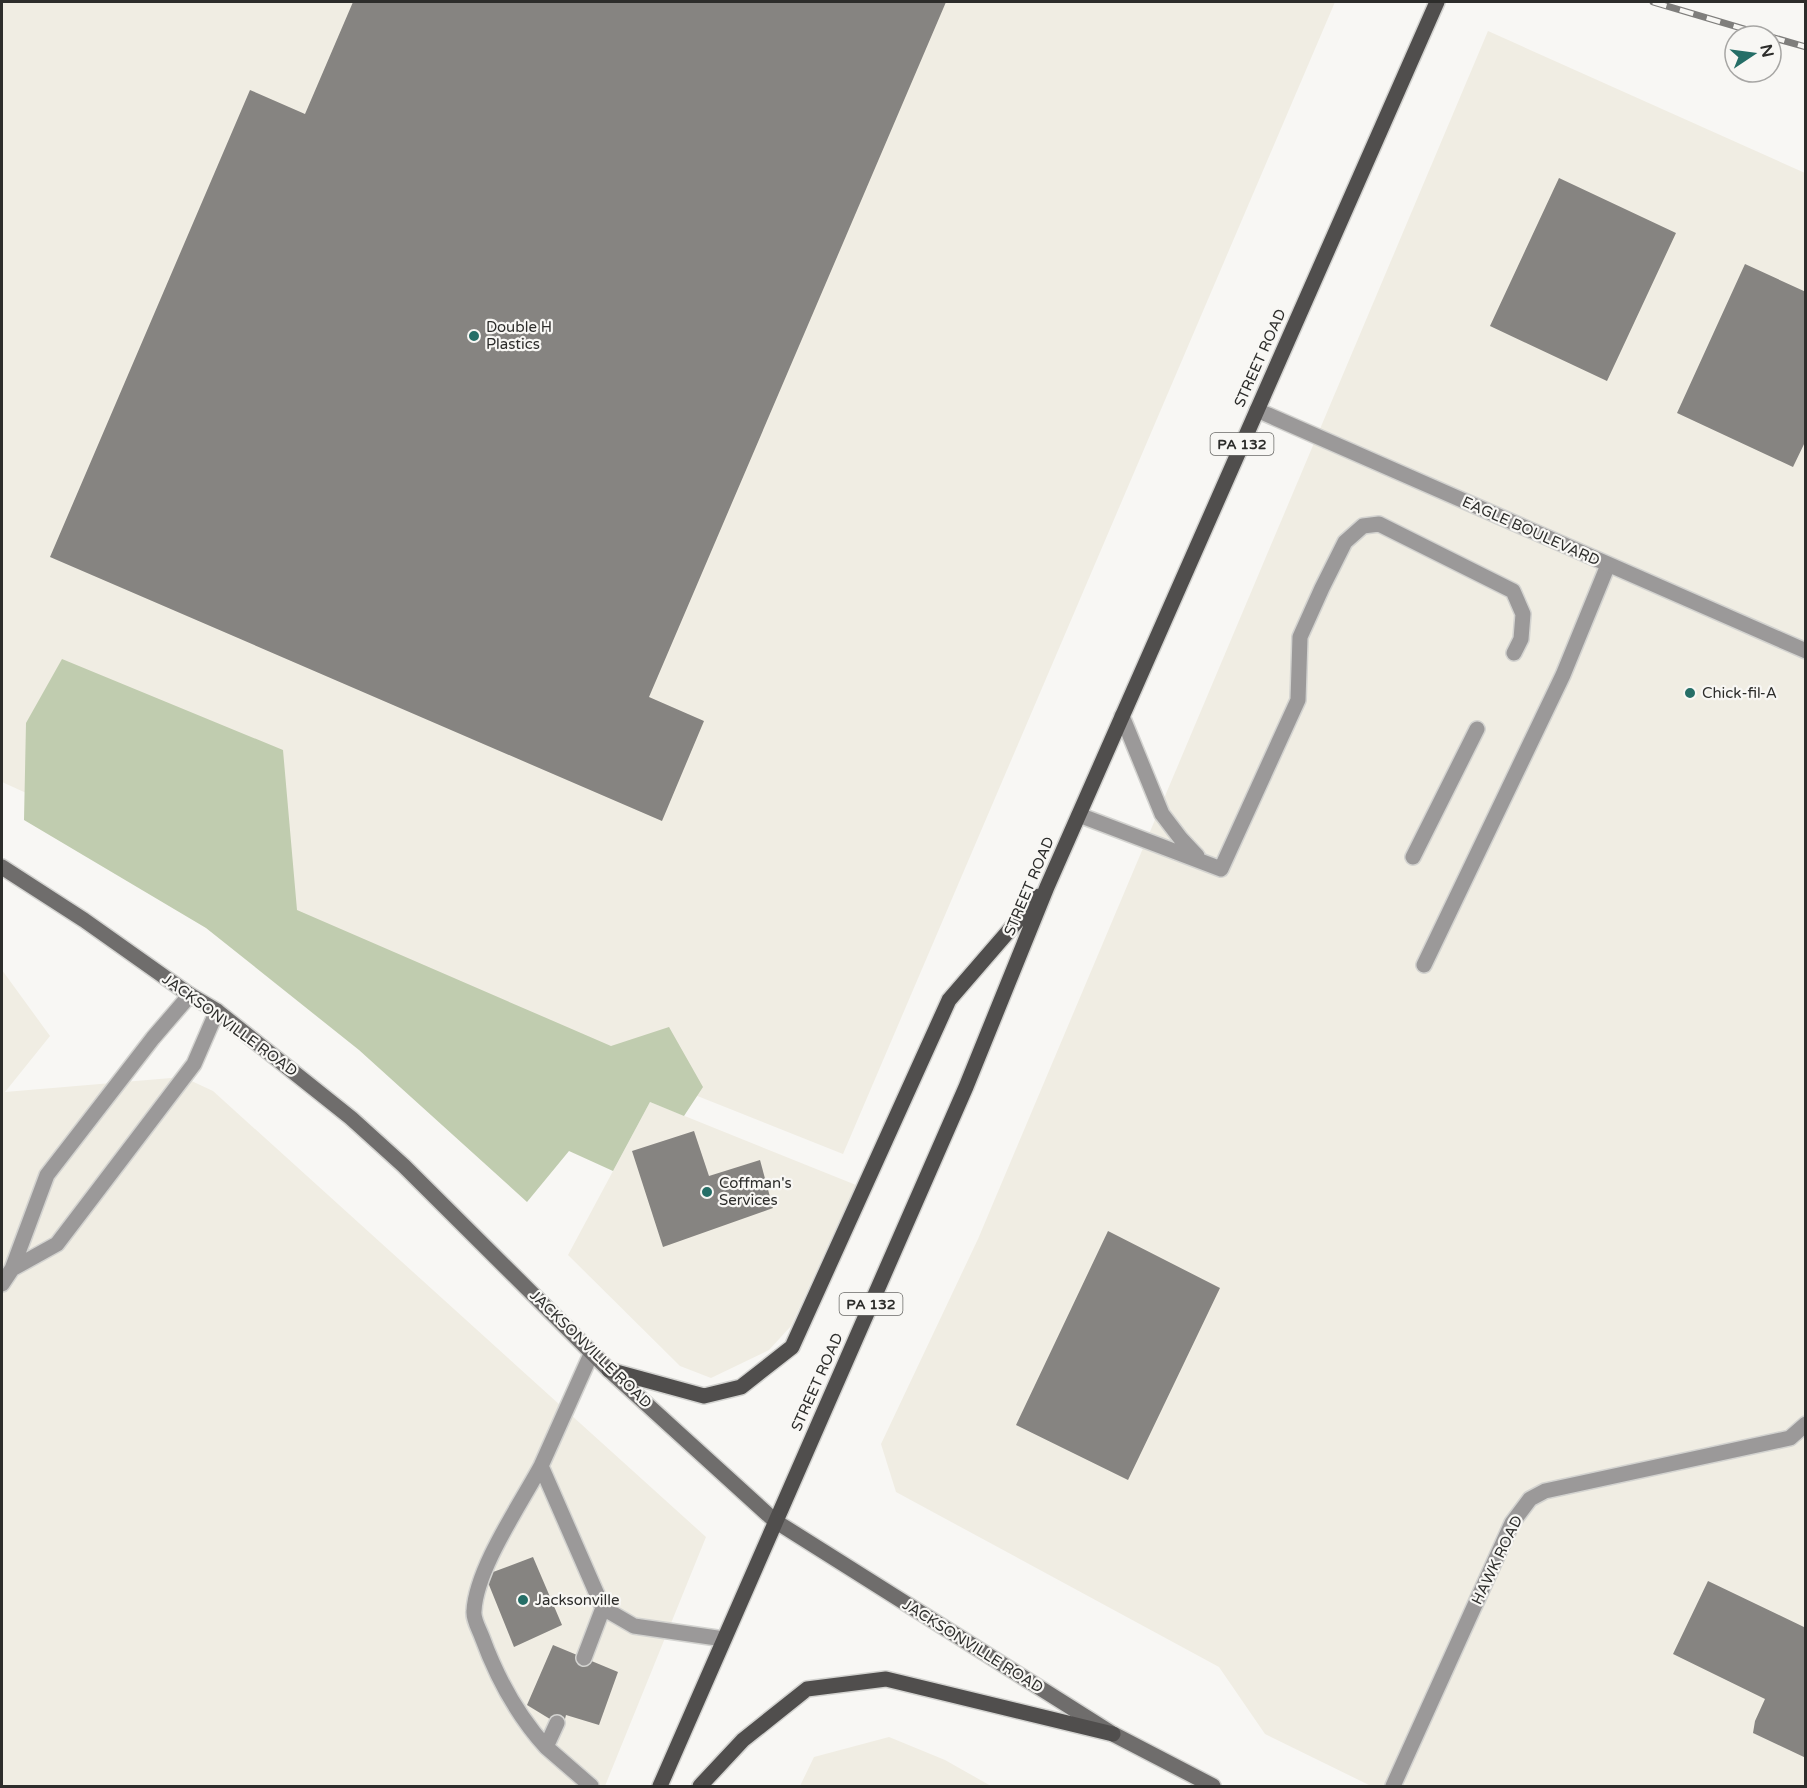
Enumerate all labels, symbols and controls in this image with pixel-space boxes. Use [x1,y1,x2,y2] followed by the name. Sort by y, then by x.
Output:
[1723,24,1783,84] north arrow
[1755,42,1778,59] text: N
[1230,306,1290,410] street label: STREET ROAD
[486,318,552,353] place label: Double H Plastics
[467,329,481,343] marker: Double H Plastics
[1210,433,1274,455] road number: PA 132
[1459,492,1603,570] street label: EAGLE BOULEVARD
[1702,684,1777,702] place label: Chick-fil-A
[1683,686,1697,700] marker: Chick-fil-A
[1000,834,1058,938] street label: STREET ROAD
[159,970,301,1080] street label: JACKSONVILLE ROAD
[719,1174,792,1209] place label: Coffman's Services
[700,1185,714,1199] marker: Coffman's Services
[526,1286,656,1412] street label: JACKSONVILLE ROAD
[840,1293,902,1315] road number: PA 132
[787,1330,847,1434] street label: STREET ROAD
[1468,1513,1526,1607] street label: HAWK ROAD
[535,1591,619,1609] place label: Jacksonville
[516,1593,530,1607] marker: Jacksonville
[899,1595,1047,1697] street label: JACKSONVILLE ROAD

